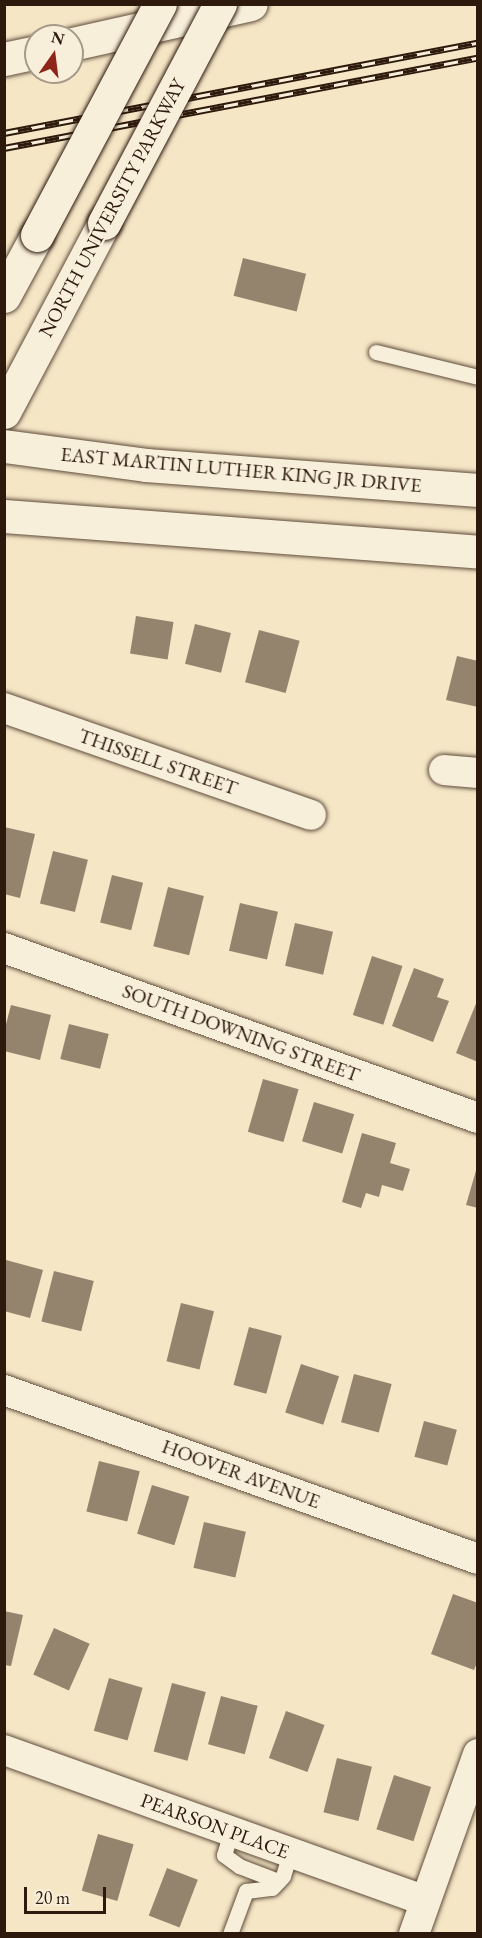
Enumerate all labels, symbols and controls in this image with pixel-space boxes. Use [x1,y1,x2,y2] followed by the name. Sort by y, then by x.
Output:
[24,24,84,84] north arrow
[49,26,67,50] text: N
[34,75,190,341] street label: NORTH UNIVERSITY PARKWAY
[59,442,423,498] street label: EAST MARTIN LUTHER KING JR DRIVE
[75,724,241,800] street label: THISSELL STREET
[119,979,363,1087] street label: SOUTH DOWNING STREET
[159,1434,323,1514] street label: HOOVER AVENUE
[137,1788,293,1864] street label: PEARSON PLACE
[27,1875,110,1913] scale bar
[35,1886,70,1909] text: 20 m

